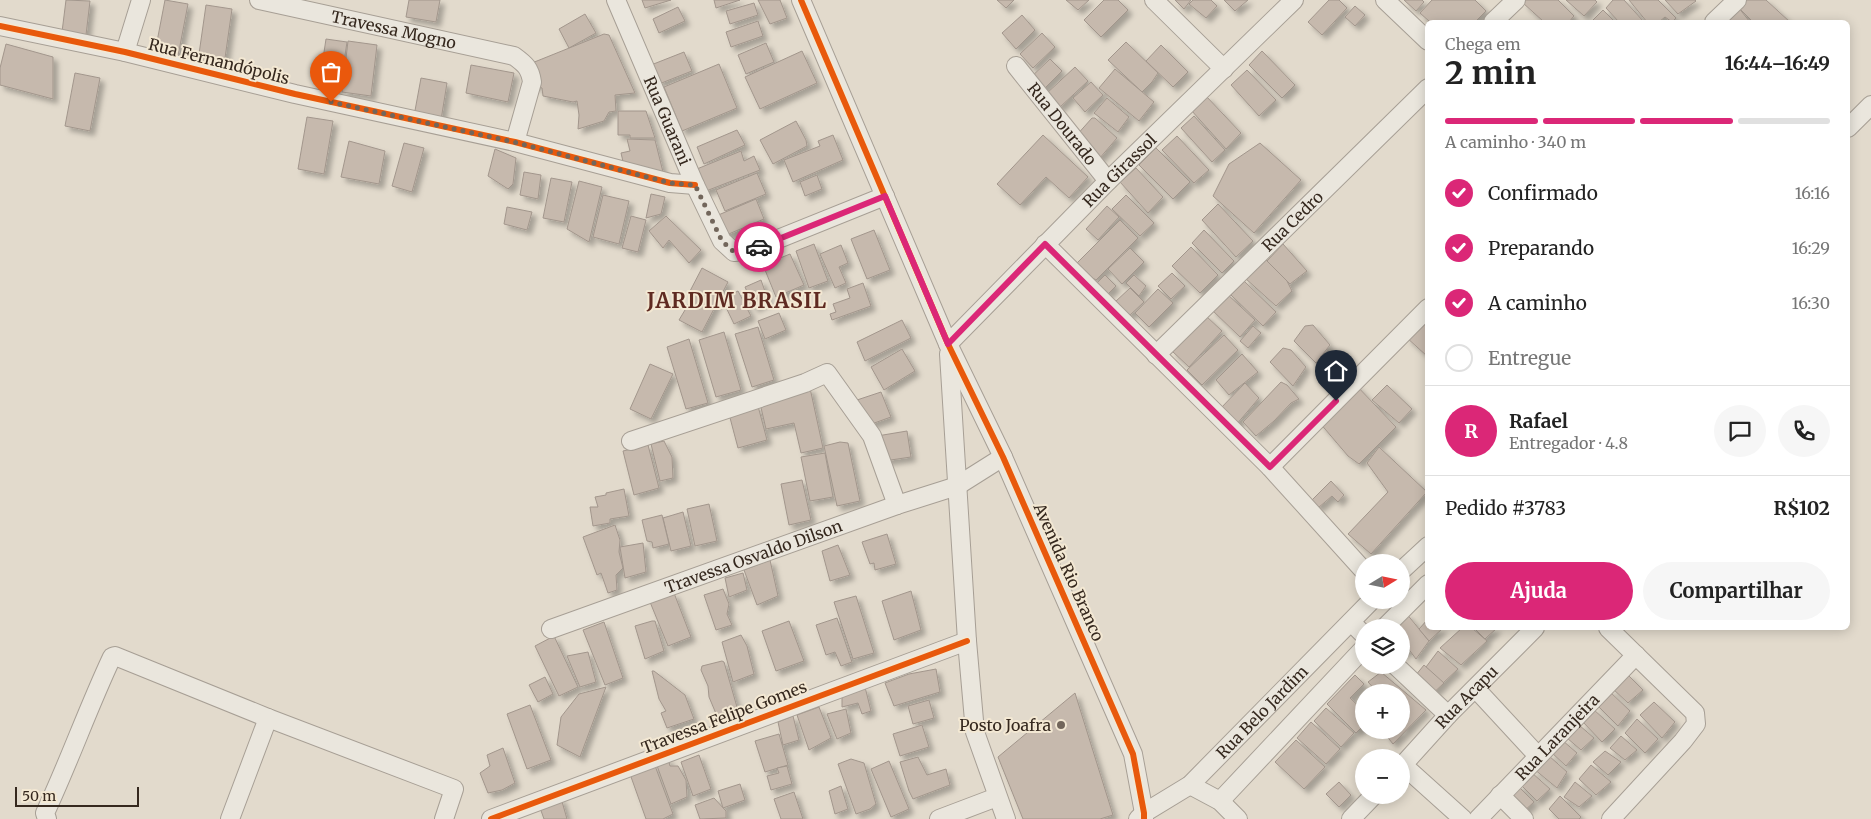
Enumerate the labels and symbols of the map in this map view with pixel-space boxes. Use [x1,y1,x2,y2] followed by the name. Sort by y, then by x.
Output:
[329,6,458,53] street label: Travessa Mogno
[147,34,292,88] street label: Rua Fernandópolis
[310,51,352,102] pin
[640,73,695,168] street label: Rua Guarani
[1023,79,1101,169] street label: Rua Dourado
[1078,130,1160,211] street label: Rua Girassol
[1257,187,1327,256] street label: Rua Cedro
[734,222,784,272] courier
[646,287,827,314] district label: JARDIM BRASIL
[1315,350,1357,401] pin
[1029,499,1108,644] street label: Avenida Rio Branco
[662,515,845,597] street label: Travessa Osvaldo Dilson
[1355,554,1410,609] north arrow
[1212,661,1312,762] street label: Rua Belo Jardim
[1431,661,1502,733] street label: Rua Acapu
[638,676,810,758] street label: Travessa Felipe Gomes
[1511,689,1604,784] street label: Rua Laranjeira
[959,715,1051,735] place label: Posto Joafra
[1055,719,1067,731] marker: Posto Joafra
[15,784,139,807] scale bar

